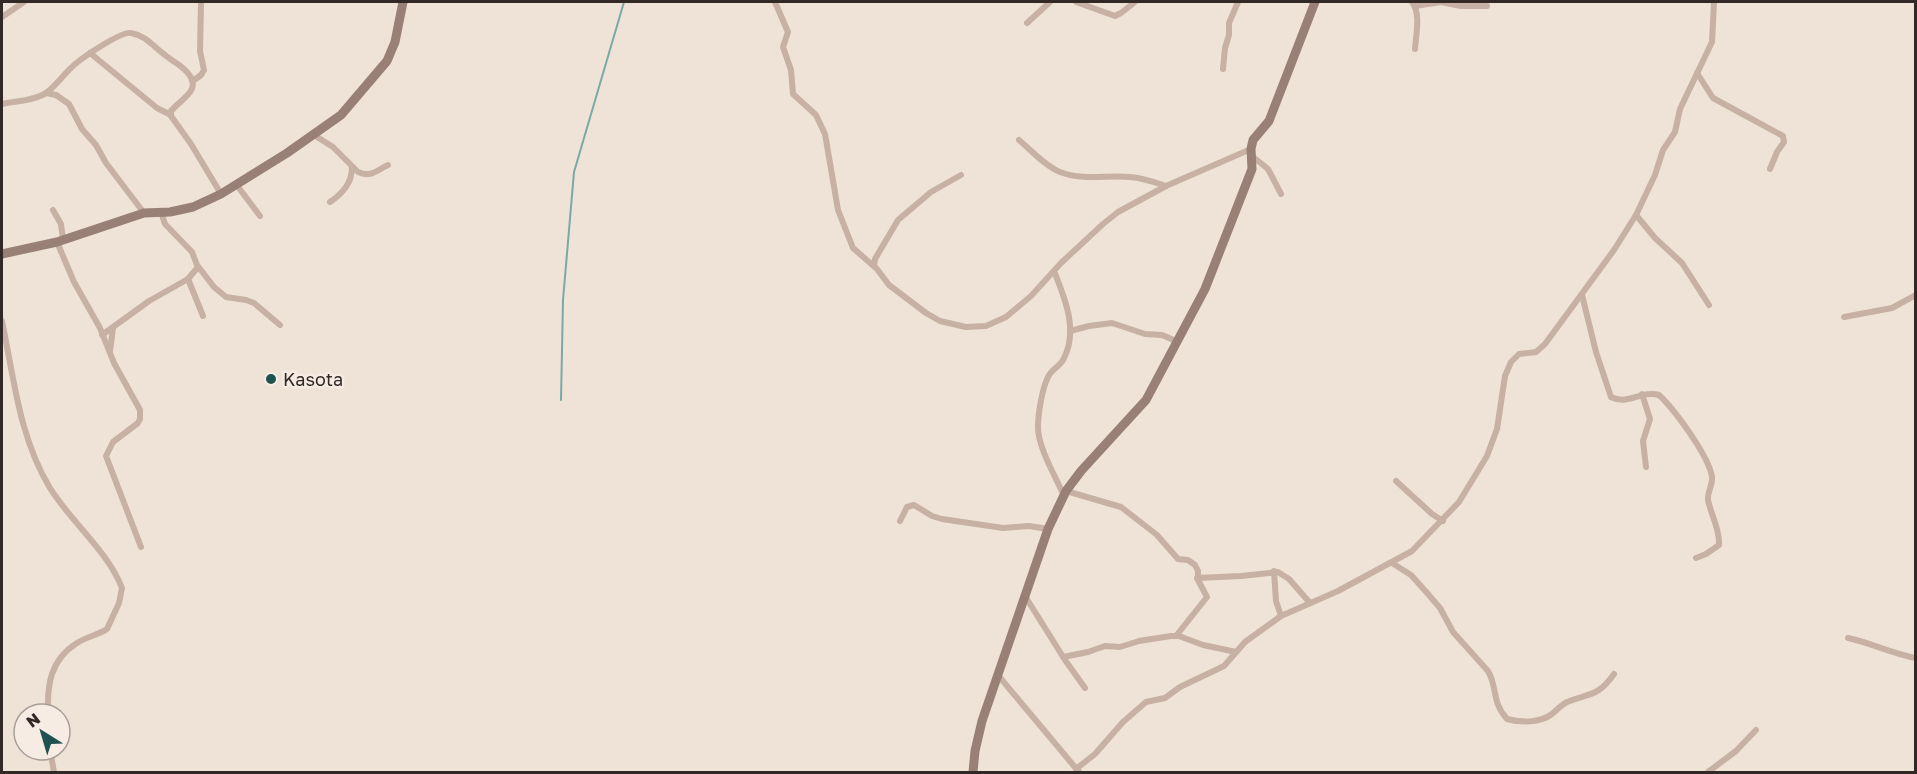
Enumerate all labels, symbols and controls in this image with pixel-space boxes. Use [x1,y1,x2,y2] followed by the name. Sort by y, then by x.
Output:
[283,368,343,390] place label: Kasota
[264,372,278,386] marker: Kasota
[12,702,72,762] north arrow
[22,708,44,732] text: N

